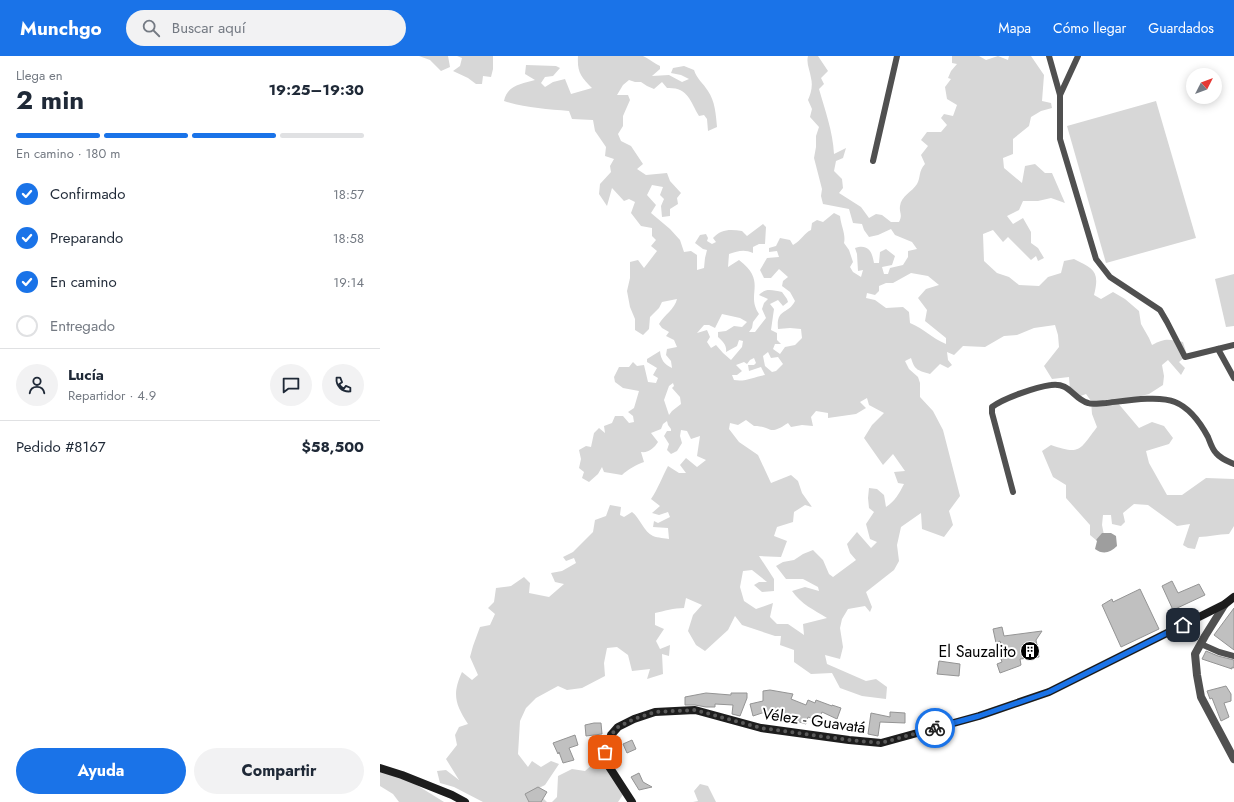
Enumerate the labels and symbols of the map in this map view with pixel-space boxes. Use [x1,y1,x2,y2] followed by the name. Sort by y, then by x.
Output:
[1186,68,1222,104] north arrow
[1166,608,1200,642] pin
[938,640,1016,663] place label: El Sauzalito
[1019,640,1041,662] building icon: El Sauzalito
[761,702,867,739] street label: Vélez - Guavatá
[915,708,955,748] courier
[588,735,622,769] pin

